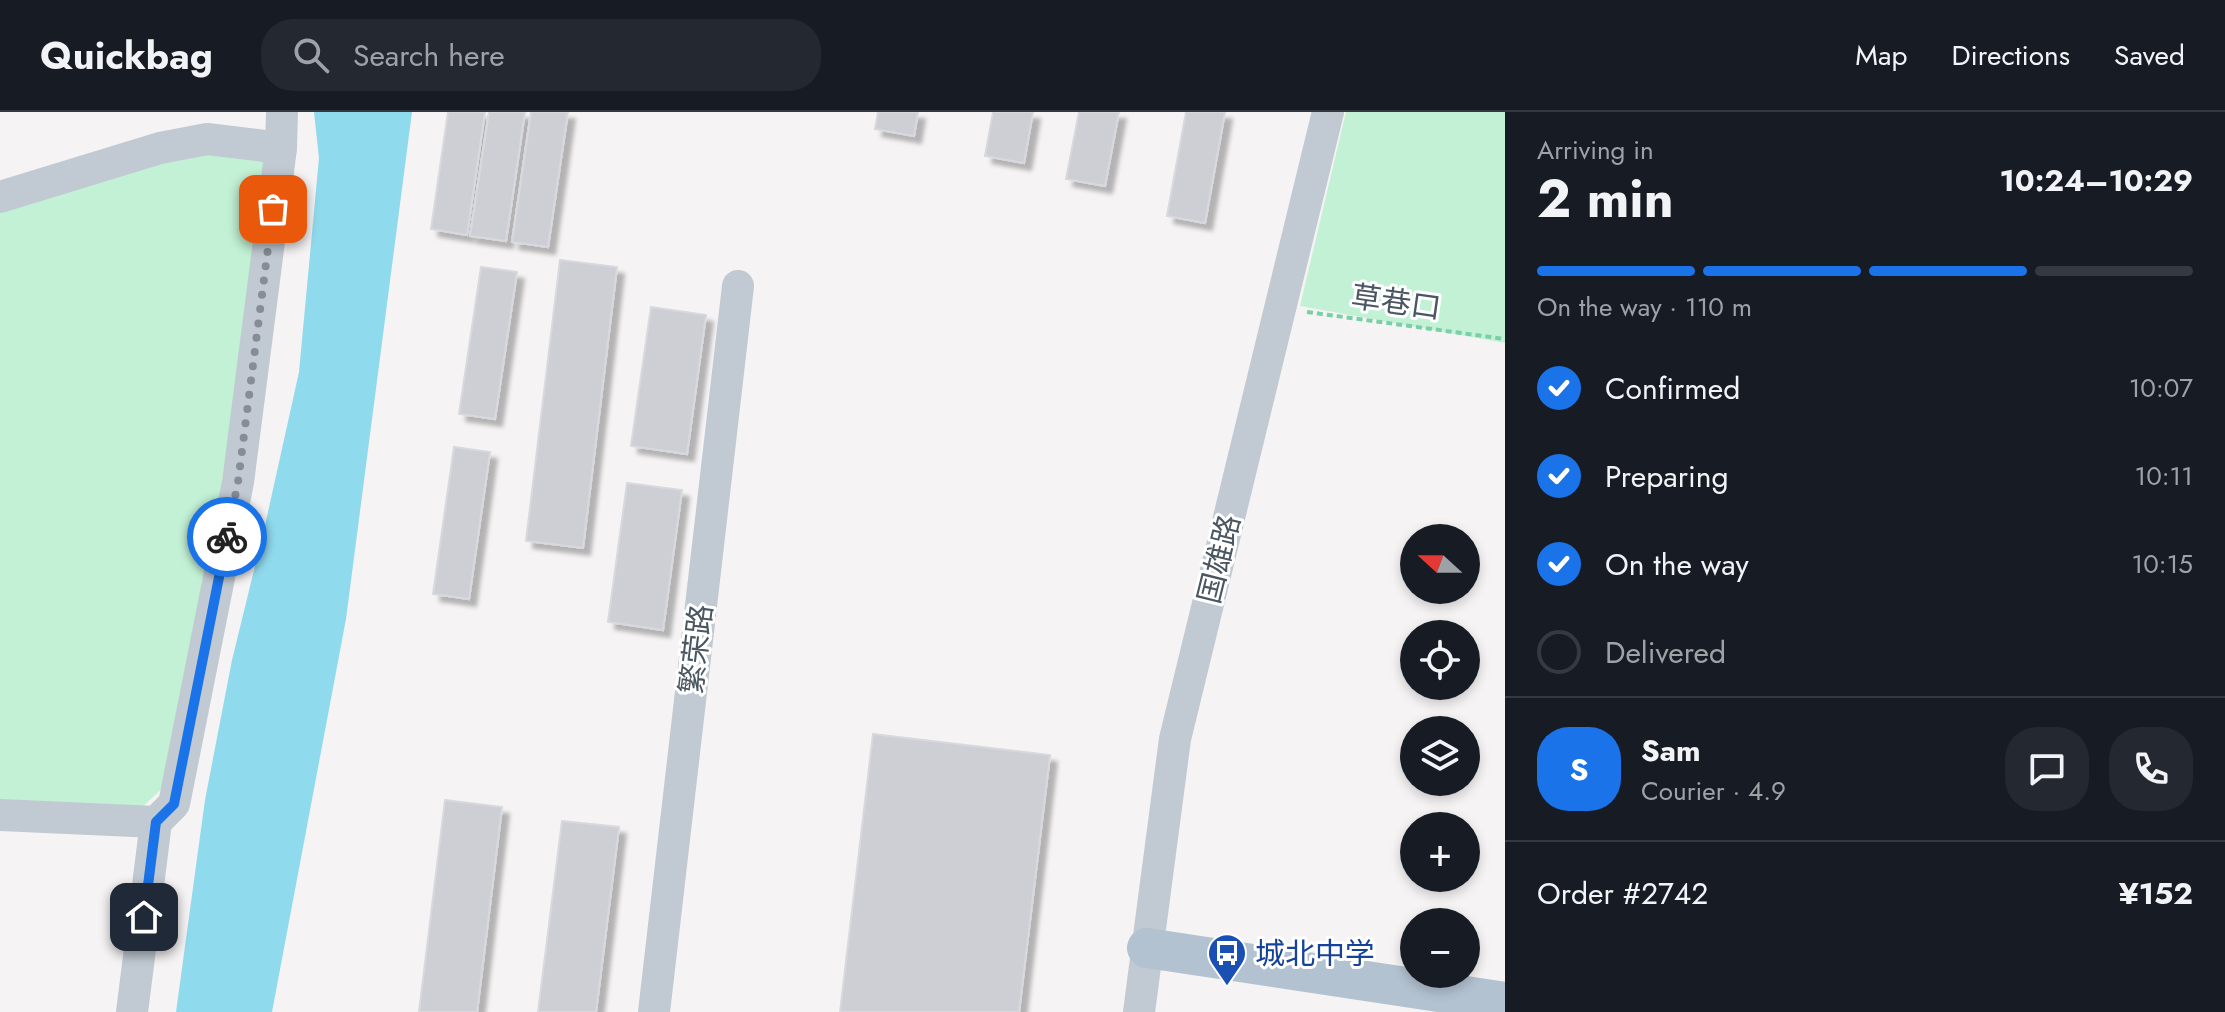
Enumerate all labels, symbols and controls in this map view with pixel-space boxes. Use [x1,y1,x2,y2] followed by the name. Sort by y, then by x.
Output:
[261,19,821,91] search box
[40,28,213,83] text: Quickbag
[289,33,333,77] icon: search
[353,34,505,77] text: Search here
[1855,35,1907,76] text: Map
[1951,35,2070,76] text: Directions
[2114,35,2185,76] text: Saved
[1537,131,1654,169] text: Arriving in
[2000,159,2193,202] text: 10:24–10:29
[1537,161,1674,237] text: 2 min
[239,175,307,243] pin
[251,187,295,231] icon: bag
[1348,274,1444,330] street label: 草巷口
[1537,288,1752,326] text: On the way · 110 m
[1537,366,1581,410] icon: check
[1605,367,1740,410] text: Confirmed
[2129,369,2193,407] text: 10:07
[1537,454,1581,498] icon: check
[1605,455,1729,498] text: Preparing
[2134,457,2193,495] text: 10:11
[187,497,267,577] courier
[1187,510,1251,608] street label: 国雄路
[205,515,249,559] icon: bike
[1400,524,1480,604] north arrow
[1400,524,1480,988] map controls
[1537,542,1581,586] icon: check
[1605,543,1749,586] text: On the way
[2132,545,2193,583] text: 10:15
[669,602,723,696] street label: 繁荣路
[1400,620,1480,700] button: locate
[1605,631,1726,674] text: Delivered
[1400,716,1480,796] button: layers
[2005,727,2089,811] button: chat
[2109,727,2193,811] button: phone
[1641,729,1701,772] text: Sam
[1570,748,1588,791] text: S
[1641,772,1786,810] text: Courier · 4.9
[1400,812,1480,892] button: +
[1537,872,1708,915] text: Order #2742
[2119,872,2193,915] text: ¥152
[110,883,178,951] pin
[122,895,166,939] icon: home
[1400,908,1480,988] button: −
[1206,932,1248,987] bus stop icon: 城北中学
[1255,932,1375,975] place label: 城北中学

